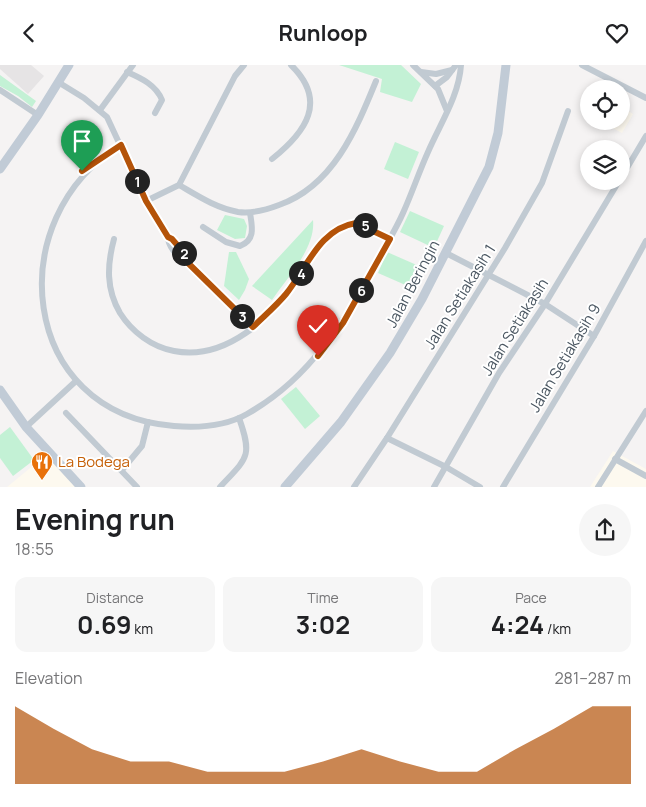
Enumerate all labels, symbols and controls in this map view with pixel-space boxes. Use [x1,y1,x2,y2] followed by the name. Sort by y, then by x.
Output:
[279,18,367,48] text: Runloop
[15,19,43,47] icon: back
[603,19,631,47] icon: heart
[580,80,630,190] map controls
[580,80,630,130] button: locate
[61,120,103,171] pin
[68,127,96,155] icon: arrive
[580,140,630,190] button: layers
[124,169,150,193] pin: 1
[134,172,141,191] text: 1
[352,213,378,237] pin: 5
[361,216,370,235] text: 5
[381,236,444,331] street label: Jalan Beringin
[419,240,500,353] street label: Jalan Setiakasih 1
[172,241,196,265] pin: 2
[180,244,189,263] text: 2
[288,261,314,285] pin: 4
[297,264,306,283] text: 4
[476,274,553,379] street label: Jalan Setiakasih
[348,277,374,303] pin: 6
[357,281,366,300] text: 6
[524,300,605,416] street label: Jalan Setiakasih 9
[230,303,254,329] pin: 3
[297,305,339,356] pin
[238,307,247,326] text: 3
[304,312,332,340] icon: check
[30,450,54,481] restaurant icon: La Bodega
[58,451,130,472] place label: La Bodega
[15,500,175,538] text: Evening run
[579,504,631,556] button: share
[15,538,54,560] text: 18:55
[86,588,144,607] text: Distance
[307,588,339,607] text: Time
[515,588,547,607] text: Pace
[77,607,131,642] text: 0.69
[296,607,350,642] text: 3:02
[491,607,544,642] text: 4:24
[131,619,153,638] text: km
[544,619,571,638] text: /km
[15,667,83,689] text: Elevation
[555,667,631,689] text: 281–287 m

